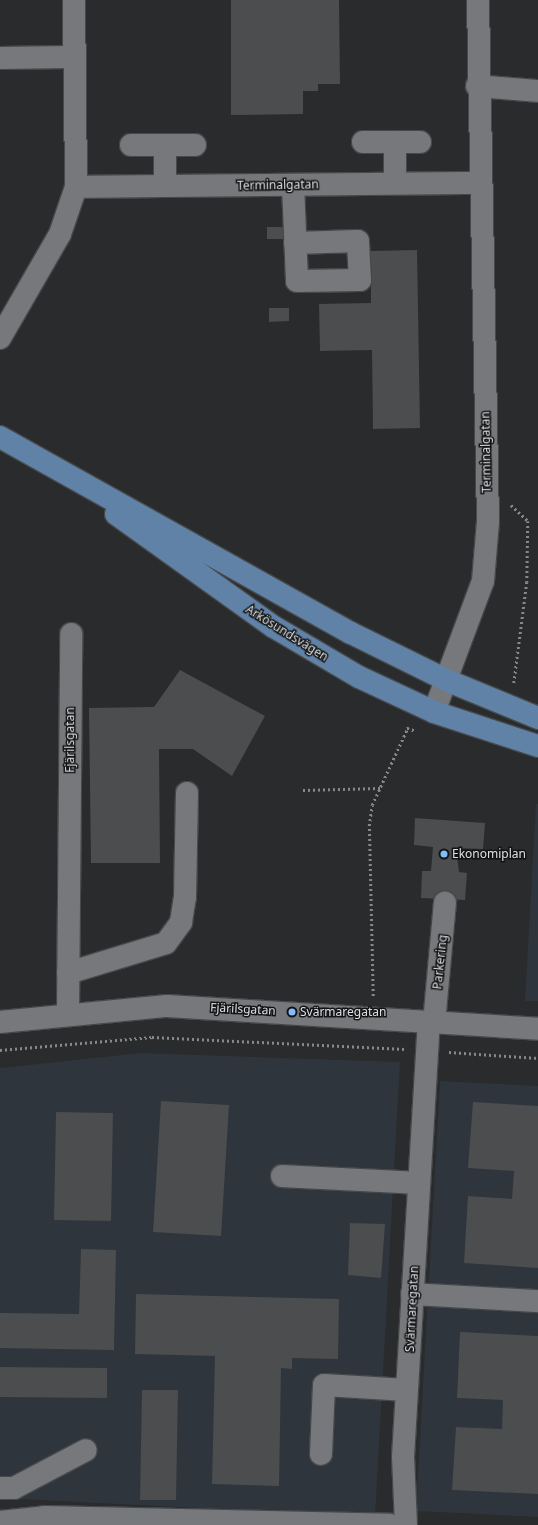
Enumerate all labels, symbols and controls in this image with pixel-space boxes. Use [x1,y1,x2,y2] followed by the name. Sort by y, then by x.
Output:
[237,177,319,193] street label: Terminalgatan
[478,411,494,493] street label: Terminalgatan
[243,602,331,664] street label: Arkösundsvägen
[63,707,77,773] street label: Fjärilsgatan
[452,847,526,861] place label: Ekonomiplan
[439,849,449,859] marker: Ekonomiplan
[430,934,450,990] street label: Parkering
[210,1000,276,1018] street label: Fjärilsgatan
[300,1005,386,1019] place label: Svärmaregatan
[287,1007,297,1017] marker: Svärmaregatan
[403,1265,421,1353] street label: Svärmaregatan

